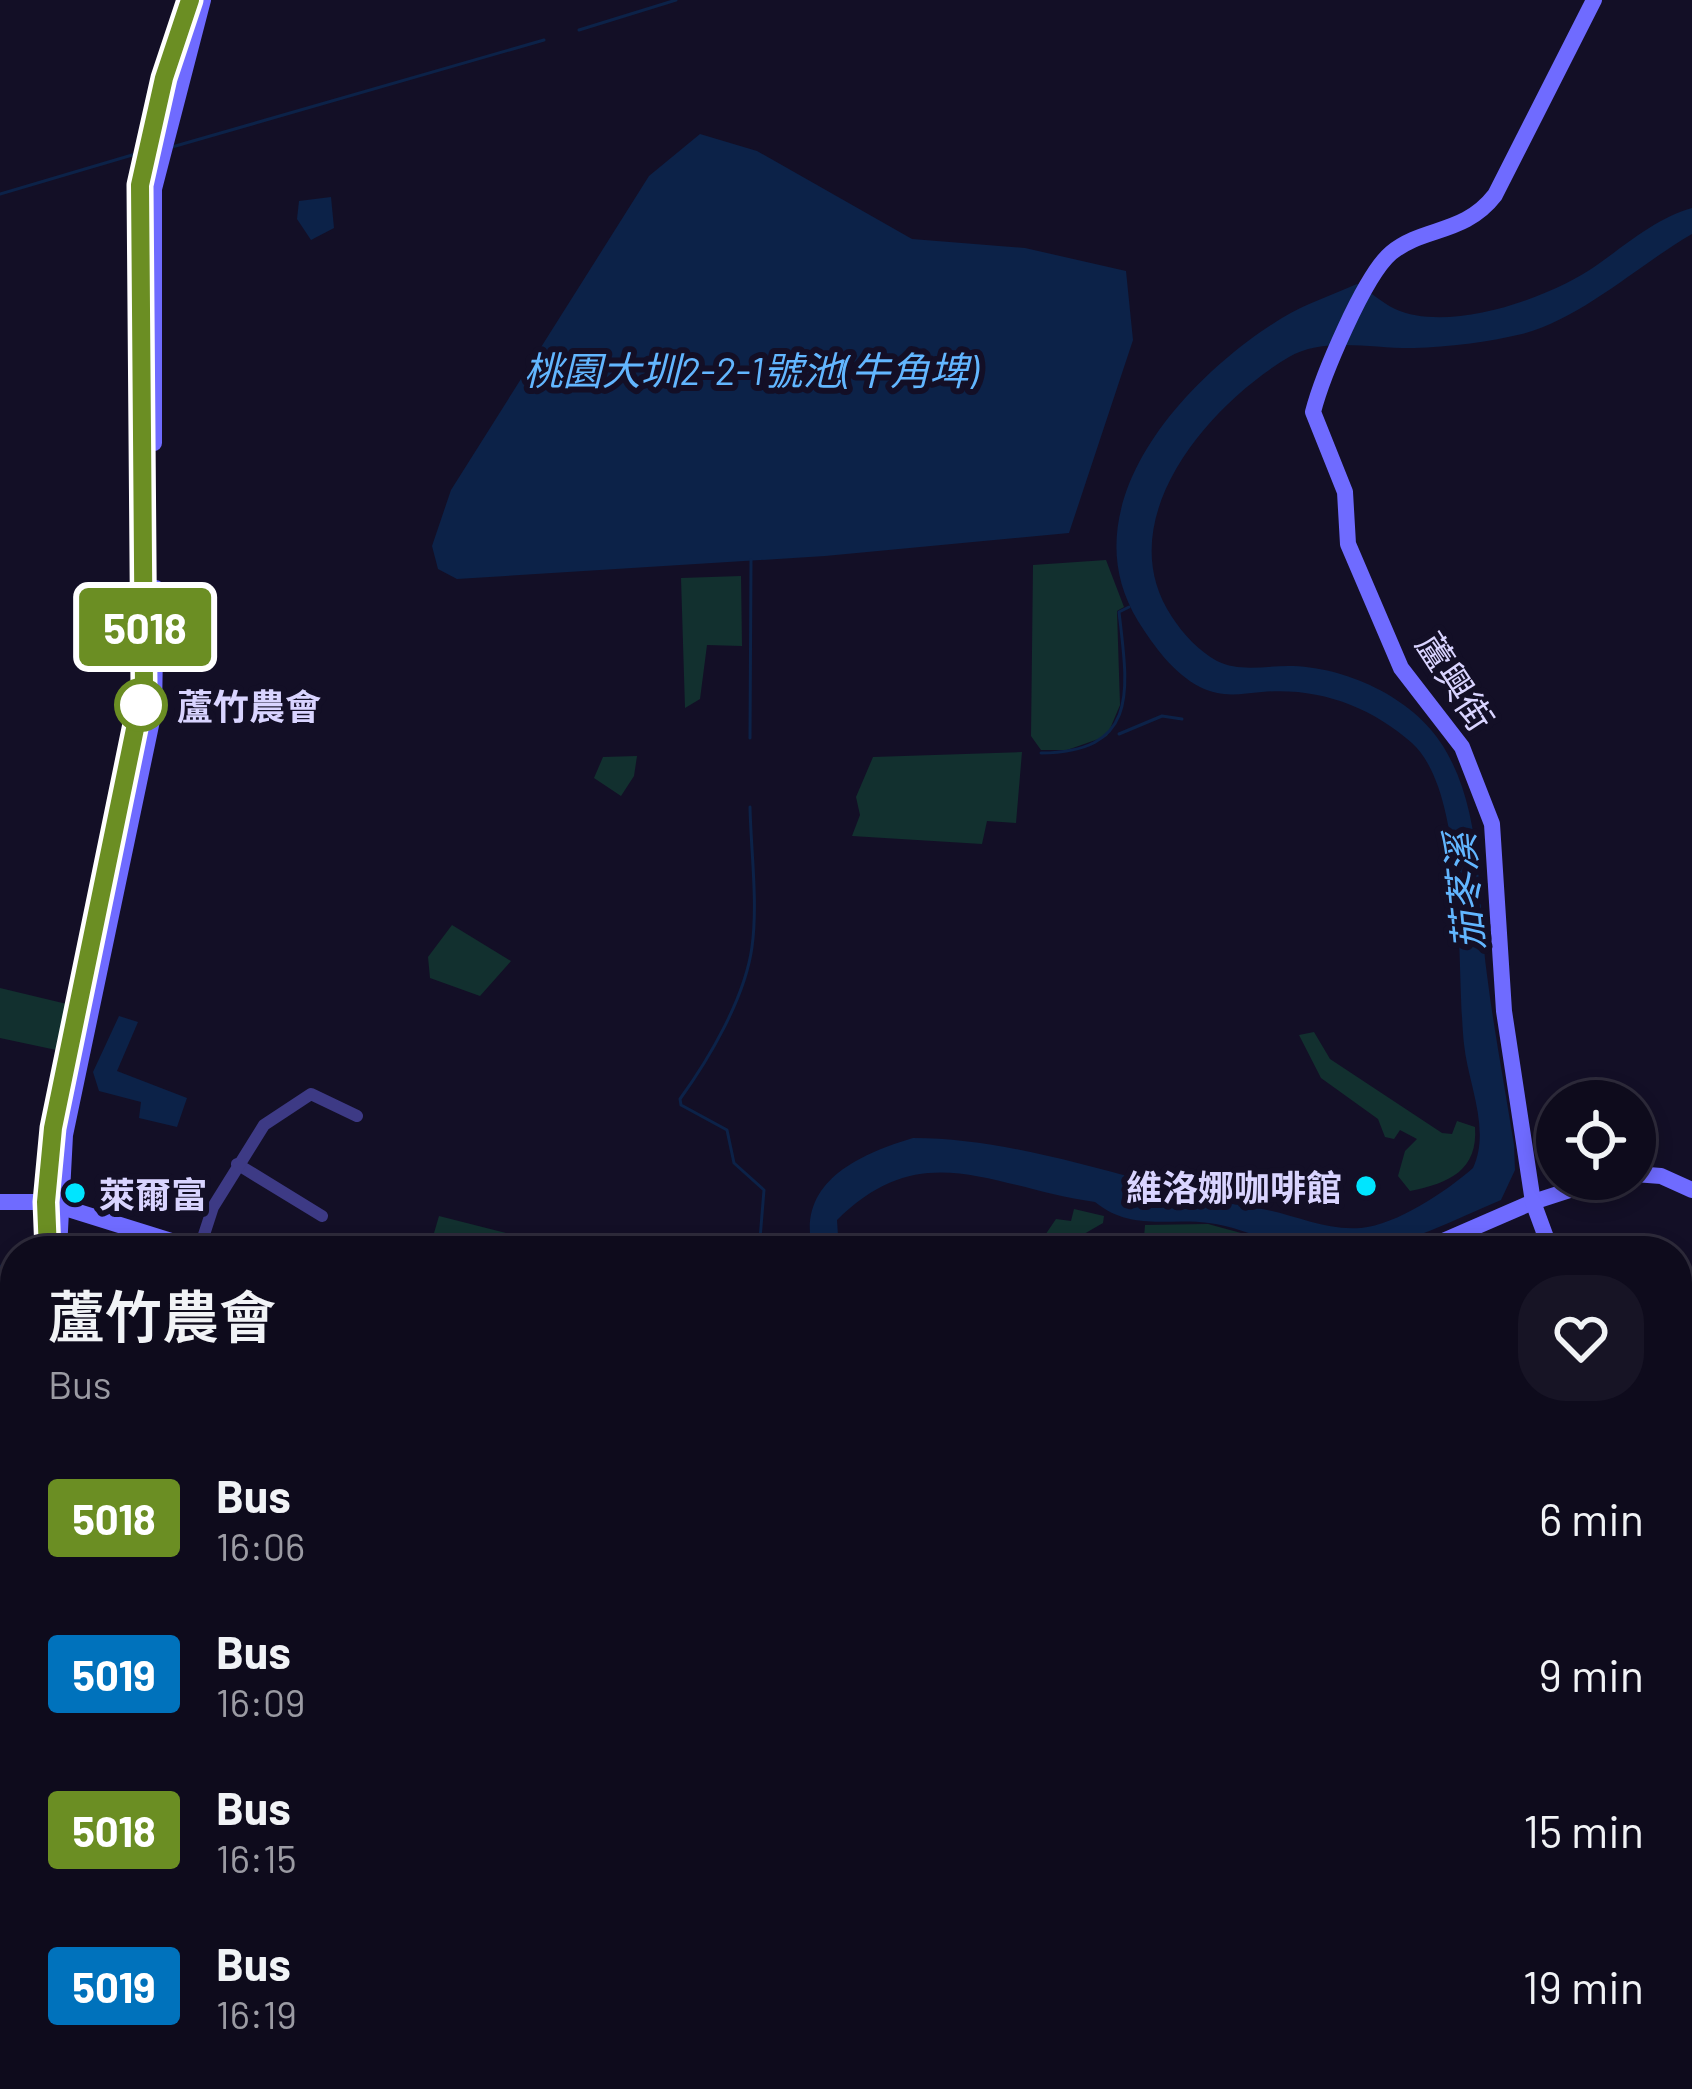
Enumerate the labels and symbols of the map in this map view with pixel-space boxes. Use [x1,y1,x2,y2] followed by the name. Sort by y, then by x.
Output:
[524,346,980,393] water label: 桃園大圳2-2-1號池(牛角埤)
[61,588,229,666] line badge: 5018
[1409,624,1503,738] street label: 蘆興街
[116,680,166,730] marker: 蘆竹農會
[177,684,321,727] place label: 蘆竹農會
[1434,827,1492,952] water label: 茄苳溪
[1126,1165,1342,1208] place label: 維洛娜咖啡館
[99,1172,207,1215] place label: 萊爾富
[1353,1173,1379,1199] marker: 維洛娜咖啡館
[62,1180,88,1206] marker: 萊爾富

